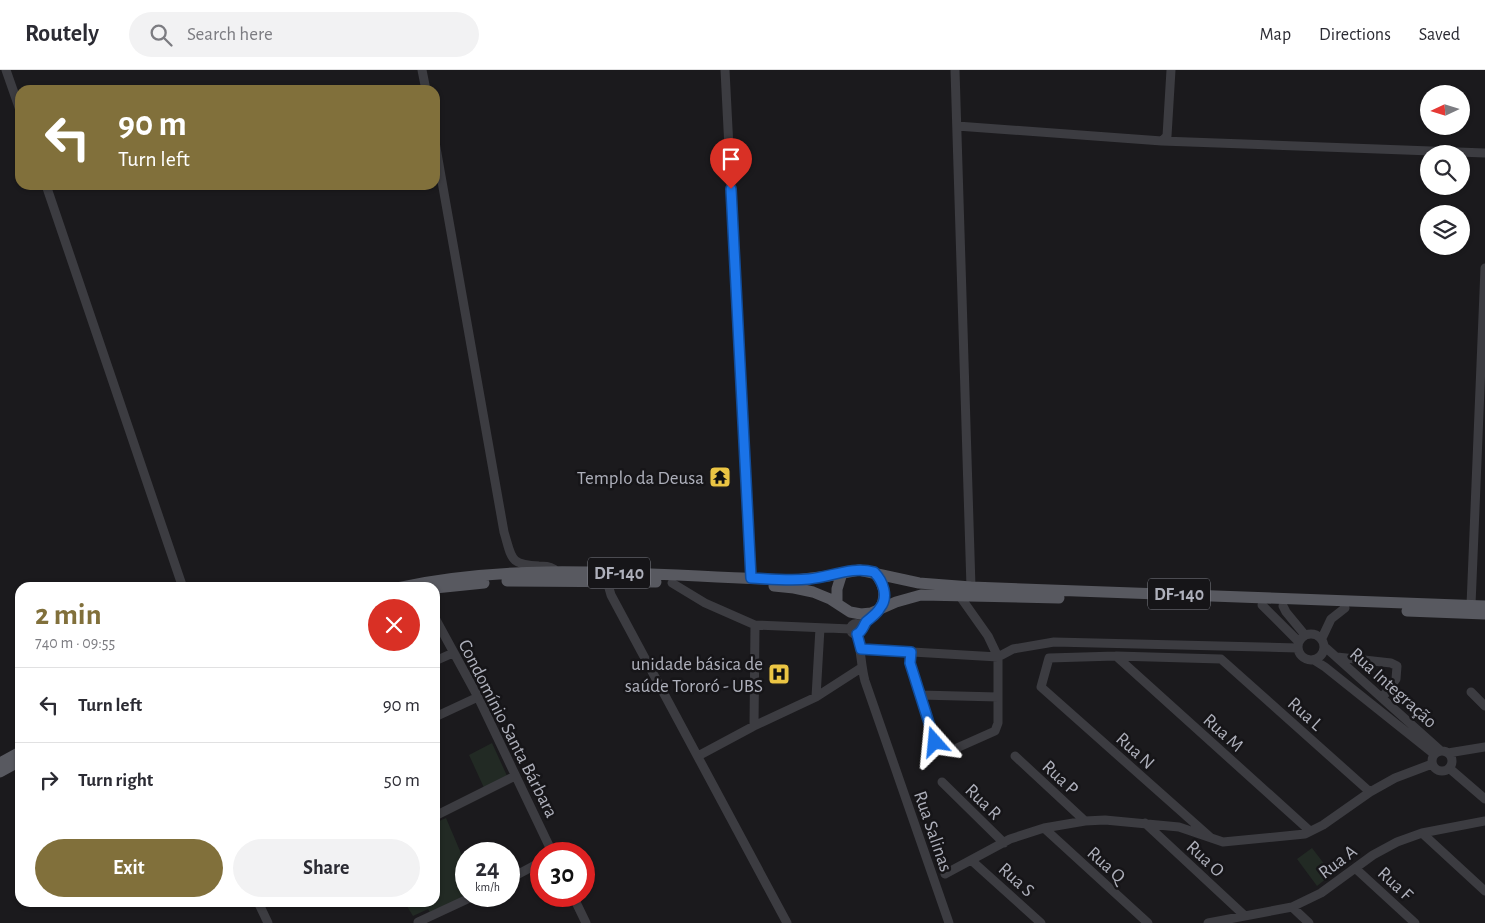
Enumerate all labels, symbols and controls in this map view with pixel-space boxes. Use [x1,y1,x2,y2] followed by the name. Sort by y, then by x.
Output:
[129,12,479,57] search box
[147,21,175,49] icon: search
[25,22,99,46] text: Routely
[187,25,273,44] text: Search here
[1260,26,1291,44] text: Map
[1319,26,1391,44] text: Directions
[1419,26,1460,44] text: Saved
[1420,85,1470,135] north arrow
[1420,85,1470,255] map controls
[35,105,100,170] icon: left
[118,107,187,142] text: 90 m
[710,138,752,189] pin
[717,145,745,173] icon: arrive
[1420,145,1470,195] button: search
[118,148,190,170] text: Turn left
[1420,205,1470,255] button: layers
[708,465,732,489] temple icon: Templo da Deusa
[577,469,704,488] place label: Templo da Deusa
[588,558,650,588] road number: DF-140
[1148,578,1210,610] road number: DF-140
[368,599,420,651] button: close
[35,600,102,630] text: 2 min
[35,635,115,651] text: 740 m · 09:55
[454,637,561,821] street label: Condomínio Santa Bárbara
[1346,644,1440,732] street label: Rua Integração
[625,655,763,696] place label: unidade básica de saúde Tororó - UBS
[767,662,791,686] hospital icon: unidade básica de saúde Tororó - UBS
[35,691,63,719] icon: left
[1284,694,1326,735] street label: Rua L
[78,696,142,715] text: Turn left
[383,696,420,715] text: 90 m
[1199,710,1247,756] street label: Rua M
[908,715,960,767] position arrow
[1112,729,1158,773] street label: Rua N
[1038,757,1082,799] street label: Rua P
[35,766,63,794] icon: right
[78,771,153,790] text: Turn right
[384,771,420,790] text: 50 m
[961,781,1005,824] street label: Rua R
[910,789,955,874] street label: Rua Salinas
[1182,837,1227,881] street label: Rua O
[35,839,223,897] button: Exit
[233,839,420,897] button: Share
[530,842,595,907] speed limit sign: 30
[1315,842,1361,883] street label: Rua A
[1083,843,1130,888] street label: Rua Q
[475,856,500,881] text: 24
[994,859,1038,901] street label: Rua S
[1374,864,1417,905] street label: Rua F
[475,881,500,893] text: km/h

